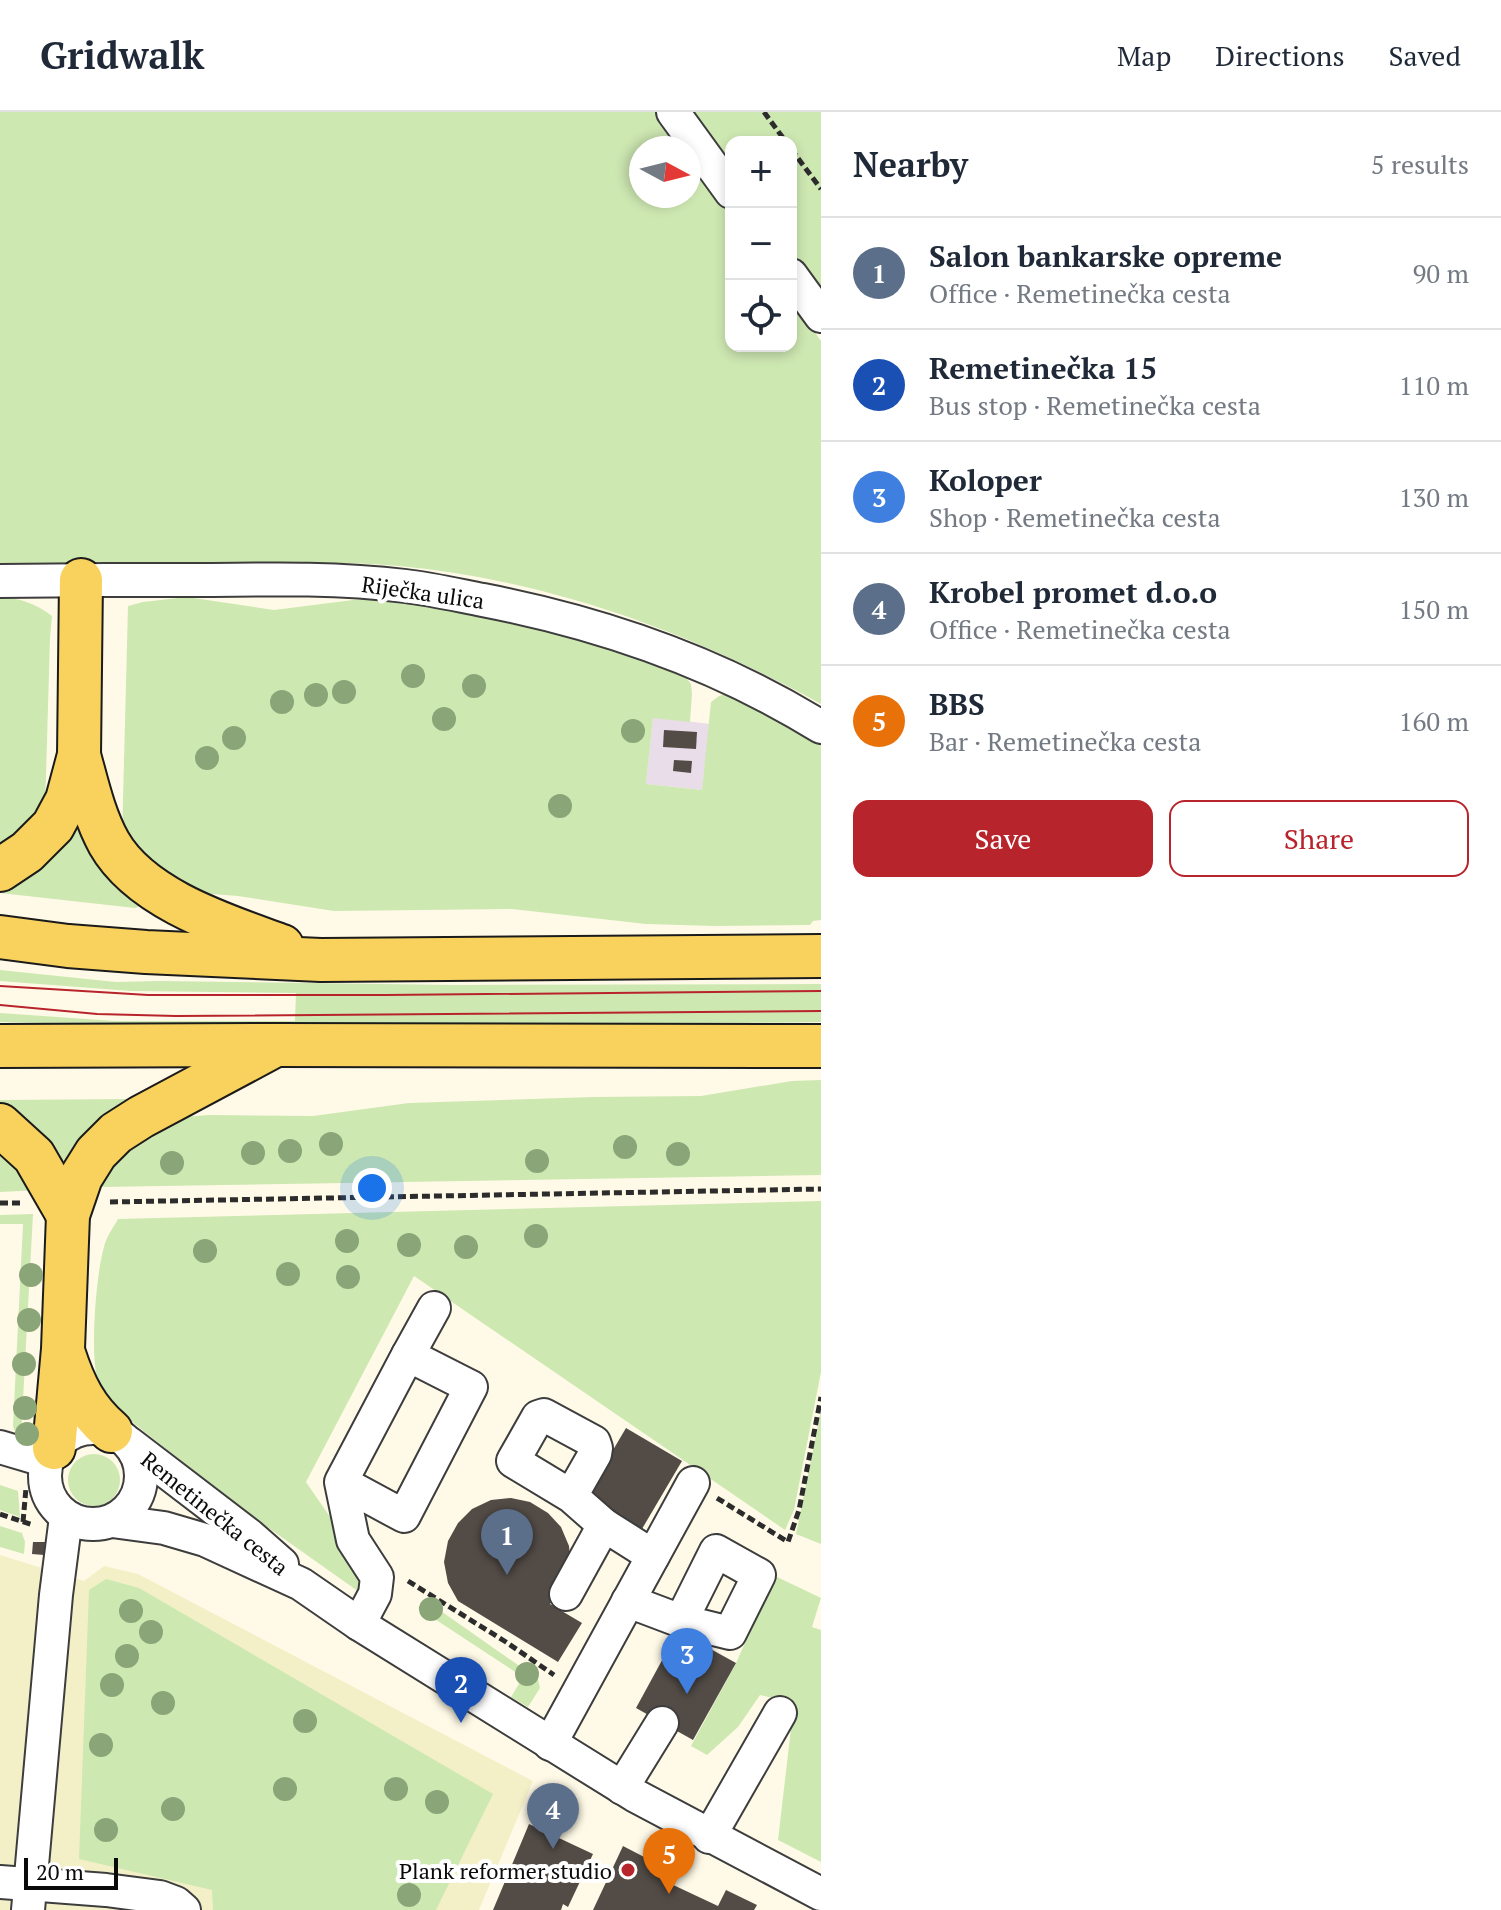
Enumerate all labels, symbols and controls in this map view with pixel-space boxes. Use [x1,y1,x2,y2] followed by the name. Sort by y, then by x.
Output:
[40,30,204,80] text: Gridwalk
[1117,37,1171,74] text: Map
[1215,37,1345,74] text: Directions
[1389,37,1461,74] text: Saved
[629,136,701,208] north arrow
[725,136,797,352] map controls
[725,136,797,208] button: +
[853,142,968,187] text: Nearby
[1371,147,1469,181] text: 5 results
[725,208,797,280] button: −
[929,236,1282,276] text: Salon bankarske opreme
[872,256,886,290] text: 1
[1413,256,1469,290] text: 90 m
[929,276,1231,310] text: Office · Remetinečka cesta
[725,280,797,352] button: locate
[929,348,1157,388] text: Remetinečka 15
[872,368,886,402] text: 2
[1399,368,1469,402] text: 110 m
[929,388,1261,422] text: Bus stop · Remetinečka cesta
[929,460,1042,500] text: Koloper
[872,480,886,514] text: 3
[1399,480,1469,514] text: 130 m
[929,500,1221,534] text: Shop · Remetinečka cesta
[360,569,486,615] street label: Riječka ulica
[929,572,1217,612] text: Krobel promet d.o.o
[872,592,886,626] text: 4
[1399,592,1469,626] text: 150 m
[929,612,1231,646] text: Office · Remetinečka cesta
[929,684,985,724] text: BBS
[872,704,886,738] text: 5
[1399,704,1469,738] text: 160 m
[929,724,1201,758] text: Bar · Remetinečka cesta
[853,800,1153,877] button: Save
[1169,800,1469,877] button: Share
[352,1168,392,1208] your location
[135,1445,295,1581] street label: Remetinečka cesta
[481,1509,533,1575] pin: 1
[661,1628,713,1694] pin: 3
[435,1657,487,1723] pin: 2
[527,1783,579,1849] pin: 4
[643,1828,695,1894] pin: 5
[24,1854,118,1890] scale bar
[399,1856,612,1885] place label: Plank reformer studio
[36,1857,84,1886] text: 20 m
[619,1861,637,1879] marker: Plank reformer studio

